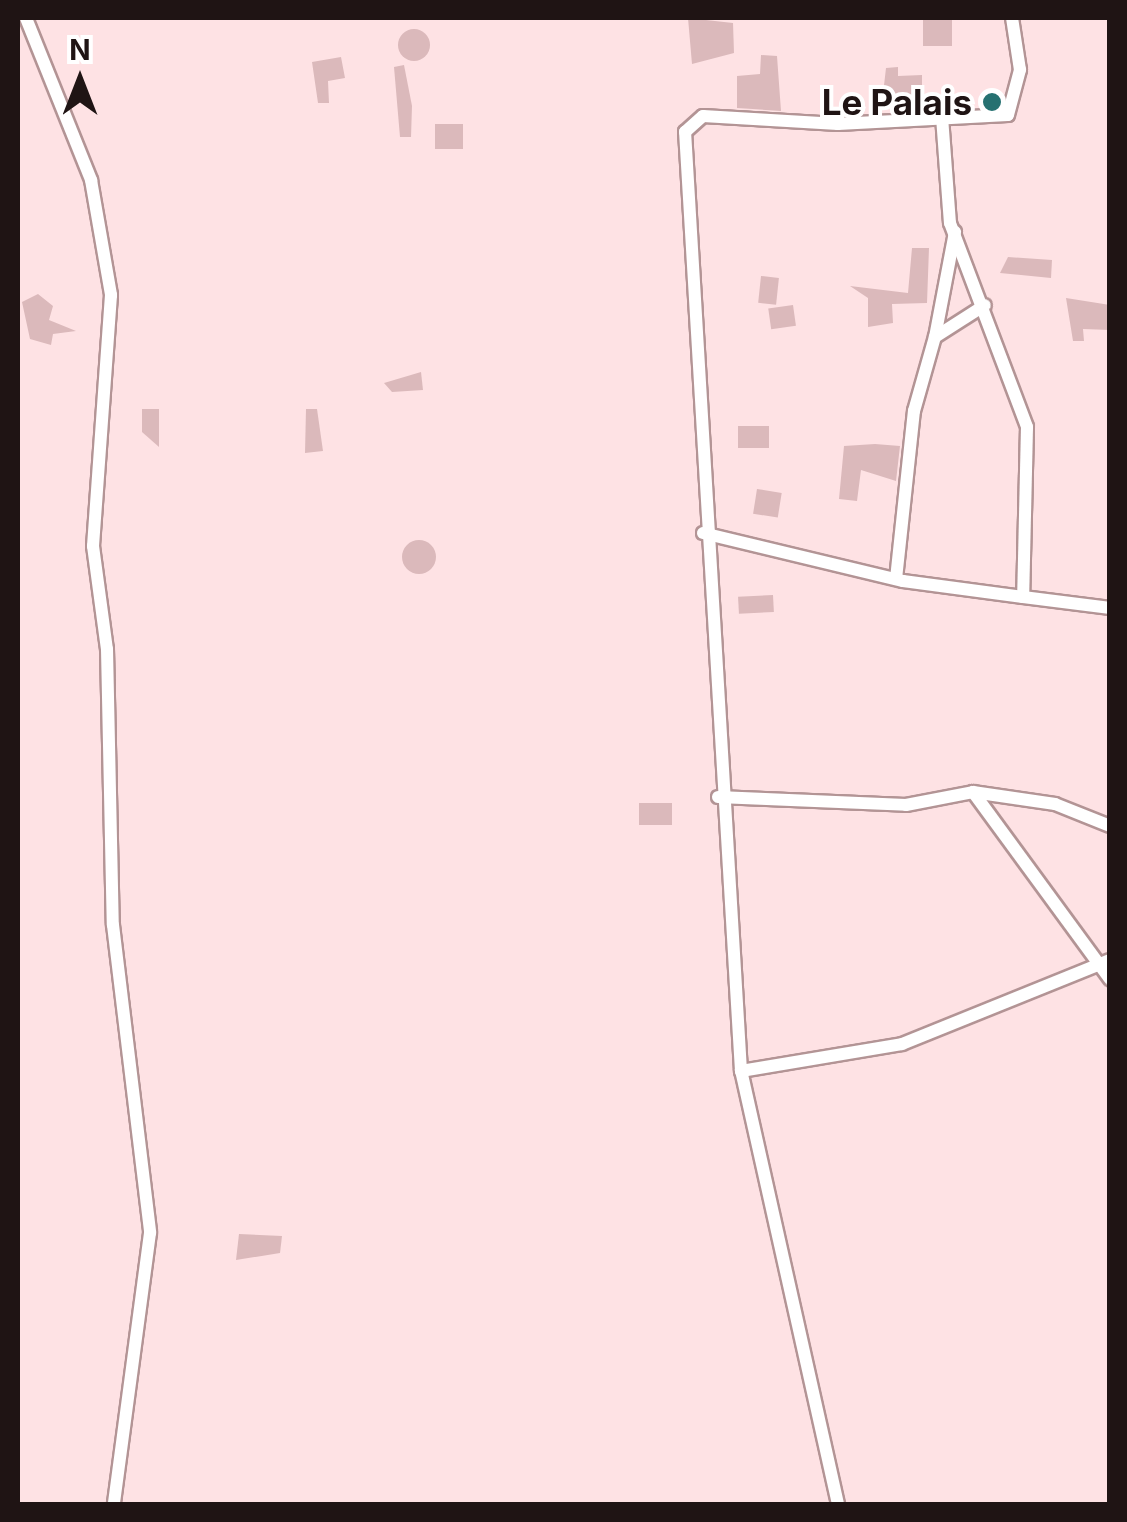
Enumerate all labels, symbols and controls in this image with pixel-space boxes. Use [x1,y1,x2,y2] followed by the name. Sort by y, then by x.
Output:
[30,30,130,130] north arrow
[69,33,91,67] text: N
[822,81,972,123] place label: Le Palais
[981,91,1003,113] marker: Le Palais

